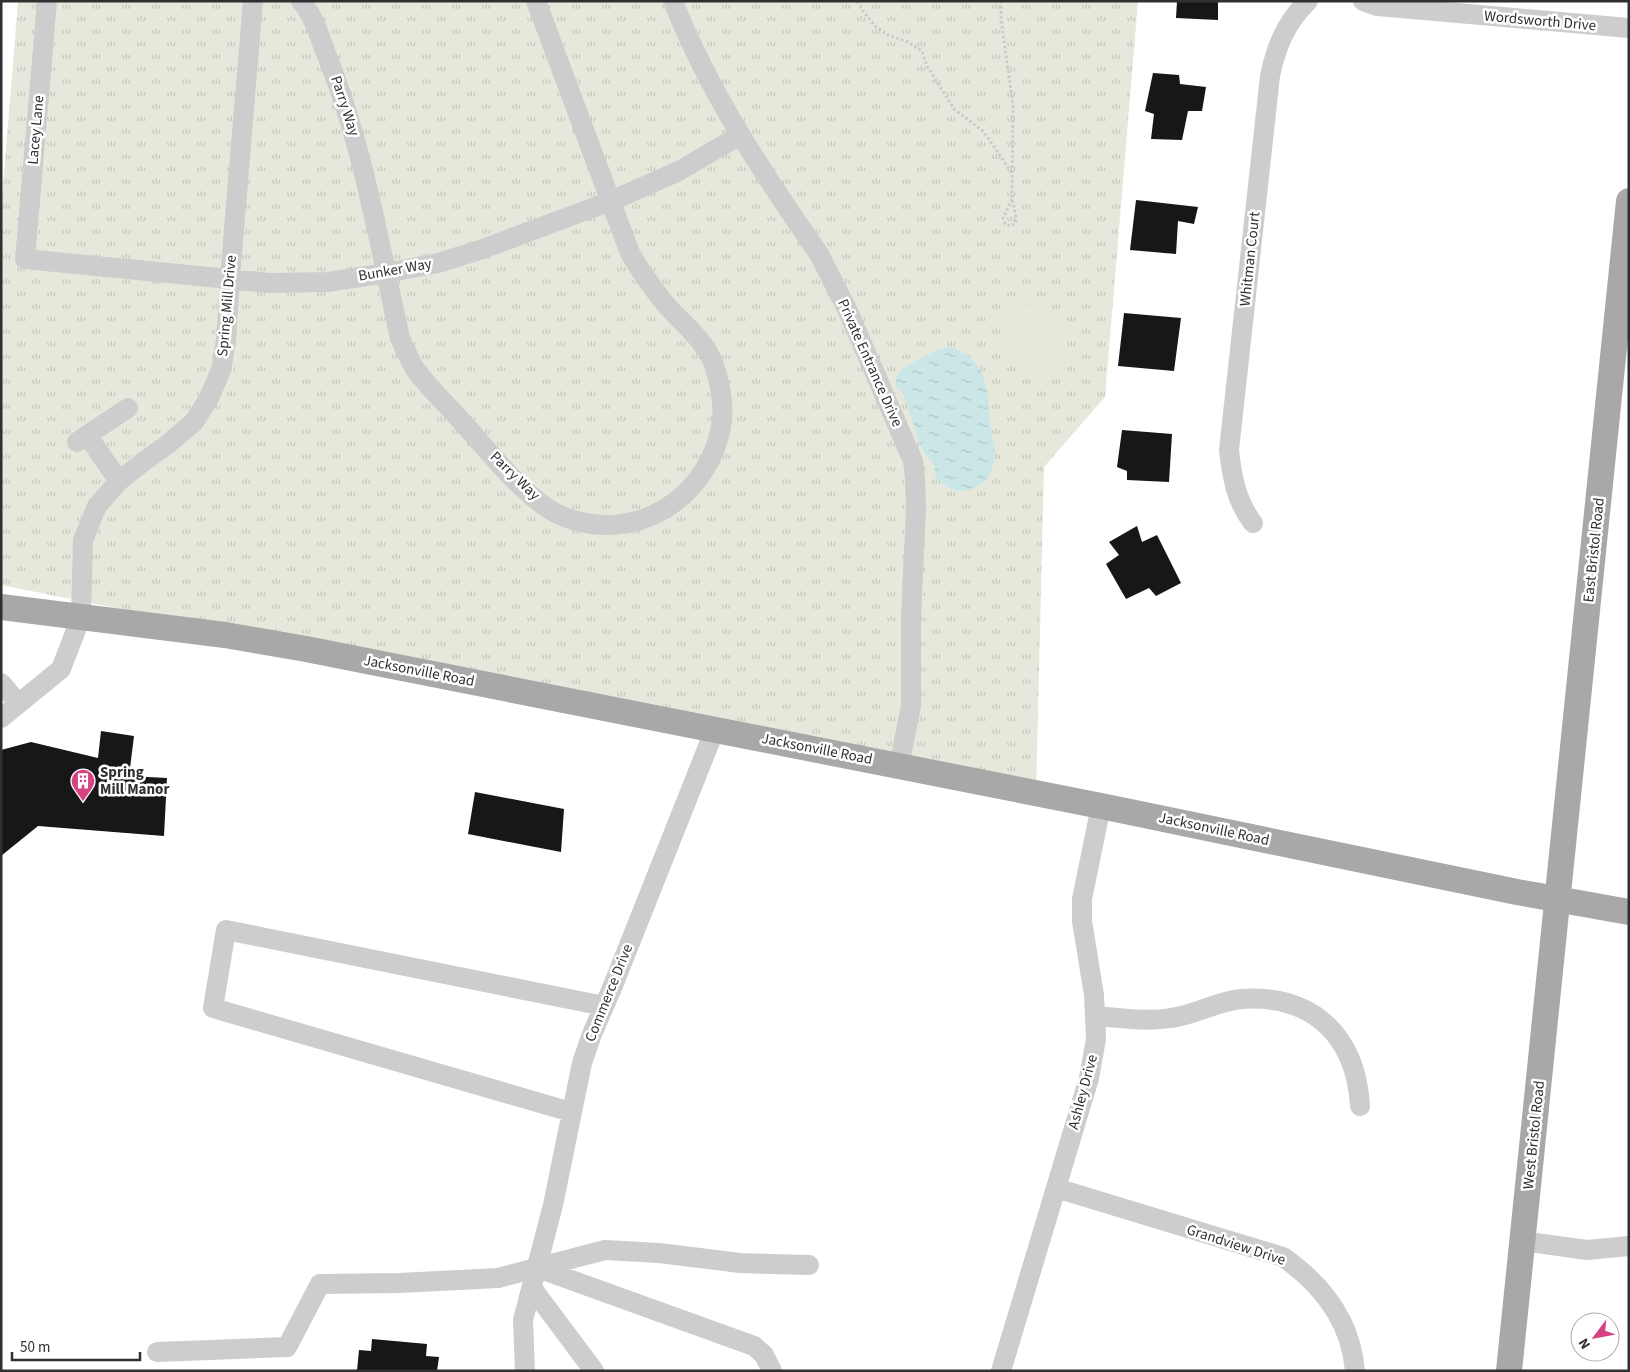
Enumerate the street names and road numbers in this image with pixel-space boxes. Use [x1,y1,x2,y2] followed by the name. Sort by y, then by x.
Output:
[1483,6,1597,36] street label: Wordsworth Drive
[325,73,365,139] street label: Parry Way
[23,95,49,165] street label: Lacey Lane
[1235,211,1265,307] street label: Whitman Court
[357,253,433,287] street label: Bunker Way
[212,254,242,358] street label: Spring Mill Drive
[832,296,908,430] street label: Private Entrance Drive
[485,447,545,505] street label: Parry Way
[1578,497,1610,603] street label: East Bristol Road
[362,650,476,692] street label: Jacksonville Road
[760,728,874,770] street label: Jacksonville Road
[1157,807,1271,851] street label: Jacksonville Road
[580,941,638,1045] street label: Commerce Drive
[1063,1052,1103,1132] street label: Ashley Drive
[1518,1080,1550,1190] street label: West Bristol Road
[1184,1219,1288,1271] street label: Grandview Drive

